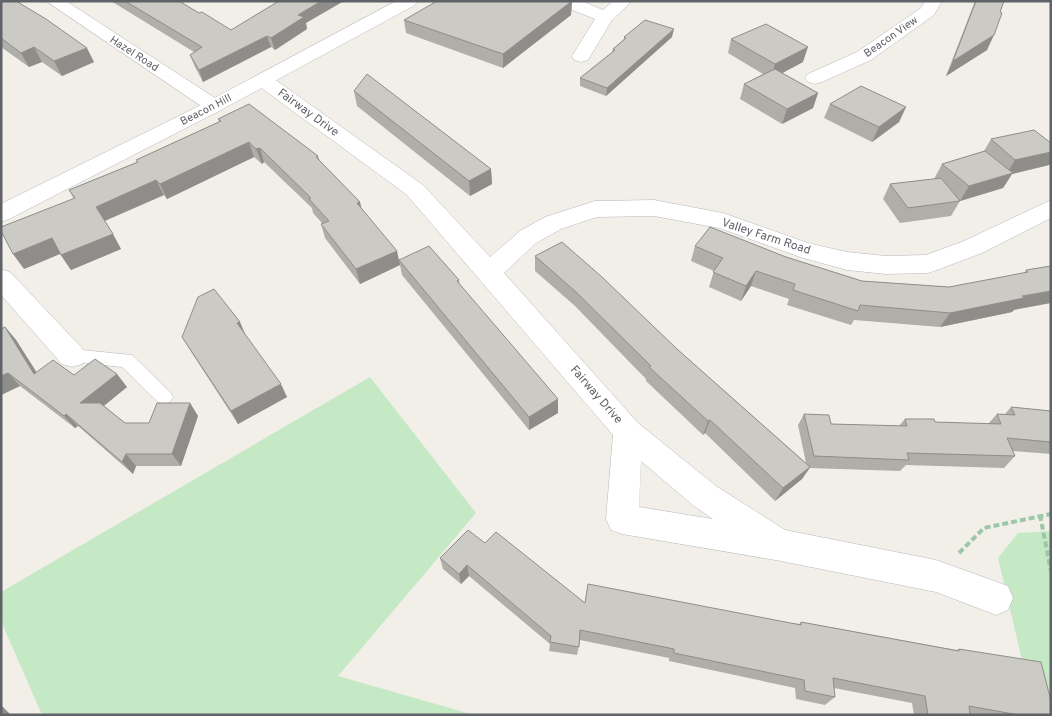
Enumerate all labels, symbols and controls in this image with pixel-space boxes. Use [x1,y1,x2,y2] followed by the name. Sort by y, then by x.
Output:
[861,13,921,61] street label: Beacon View
[107,33,161,75] street label: Hazel Road
[274,85,342,141] street label: Fairway Drive
[178,91,234,129] street label: Beacon Hill
[719,215,813,259] street label: Valley Farm Road
[566,363,626,427] street label: Fairway Drive

